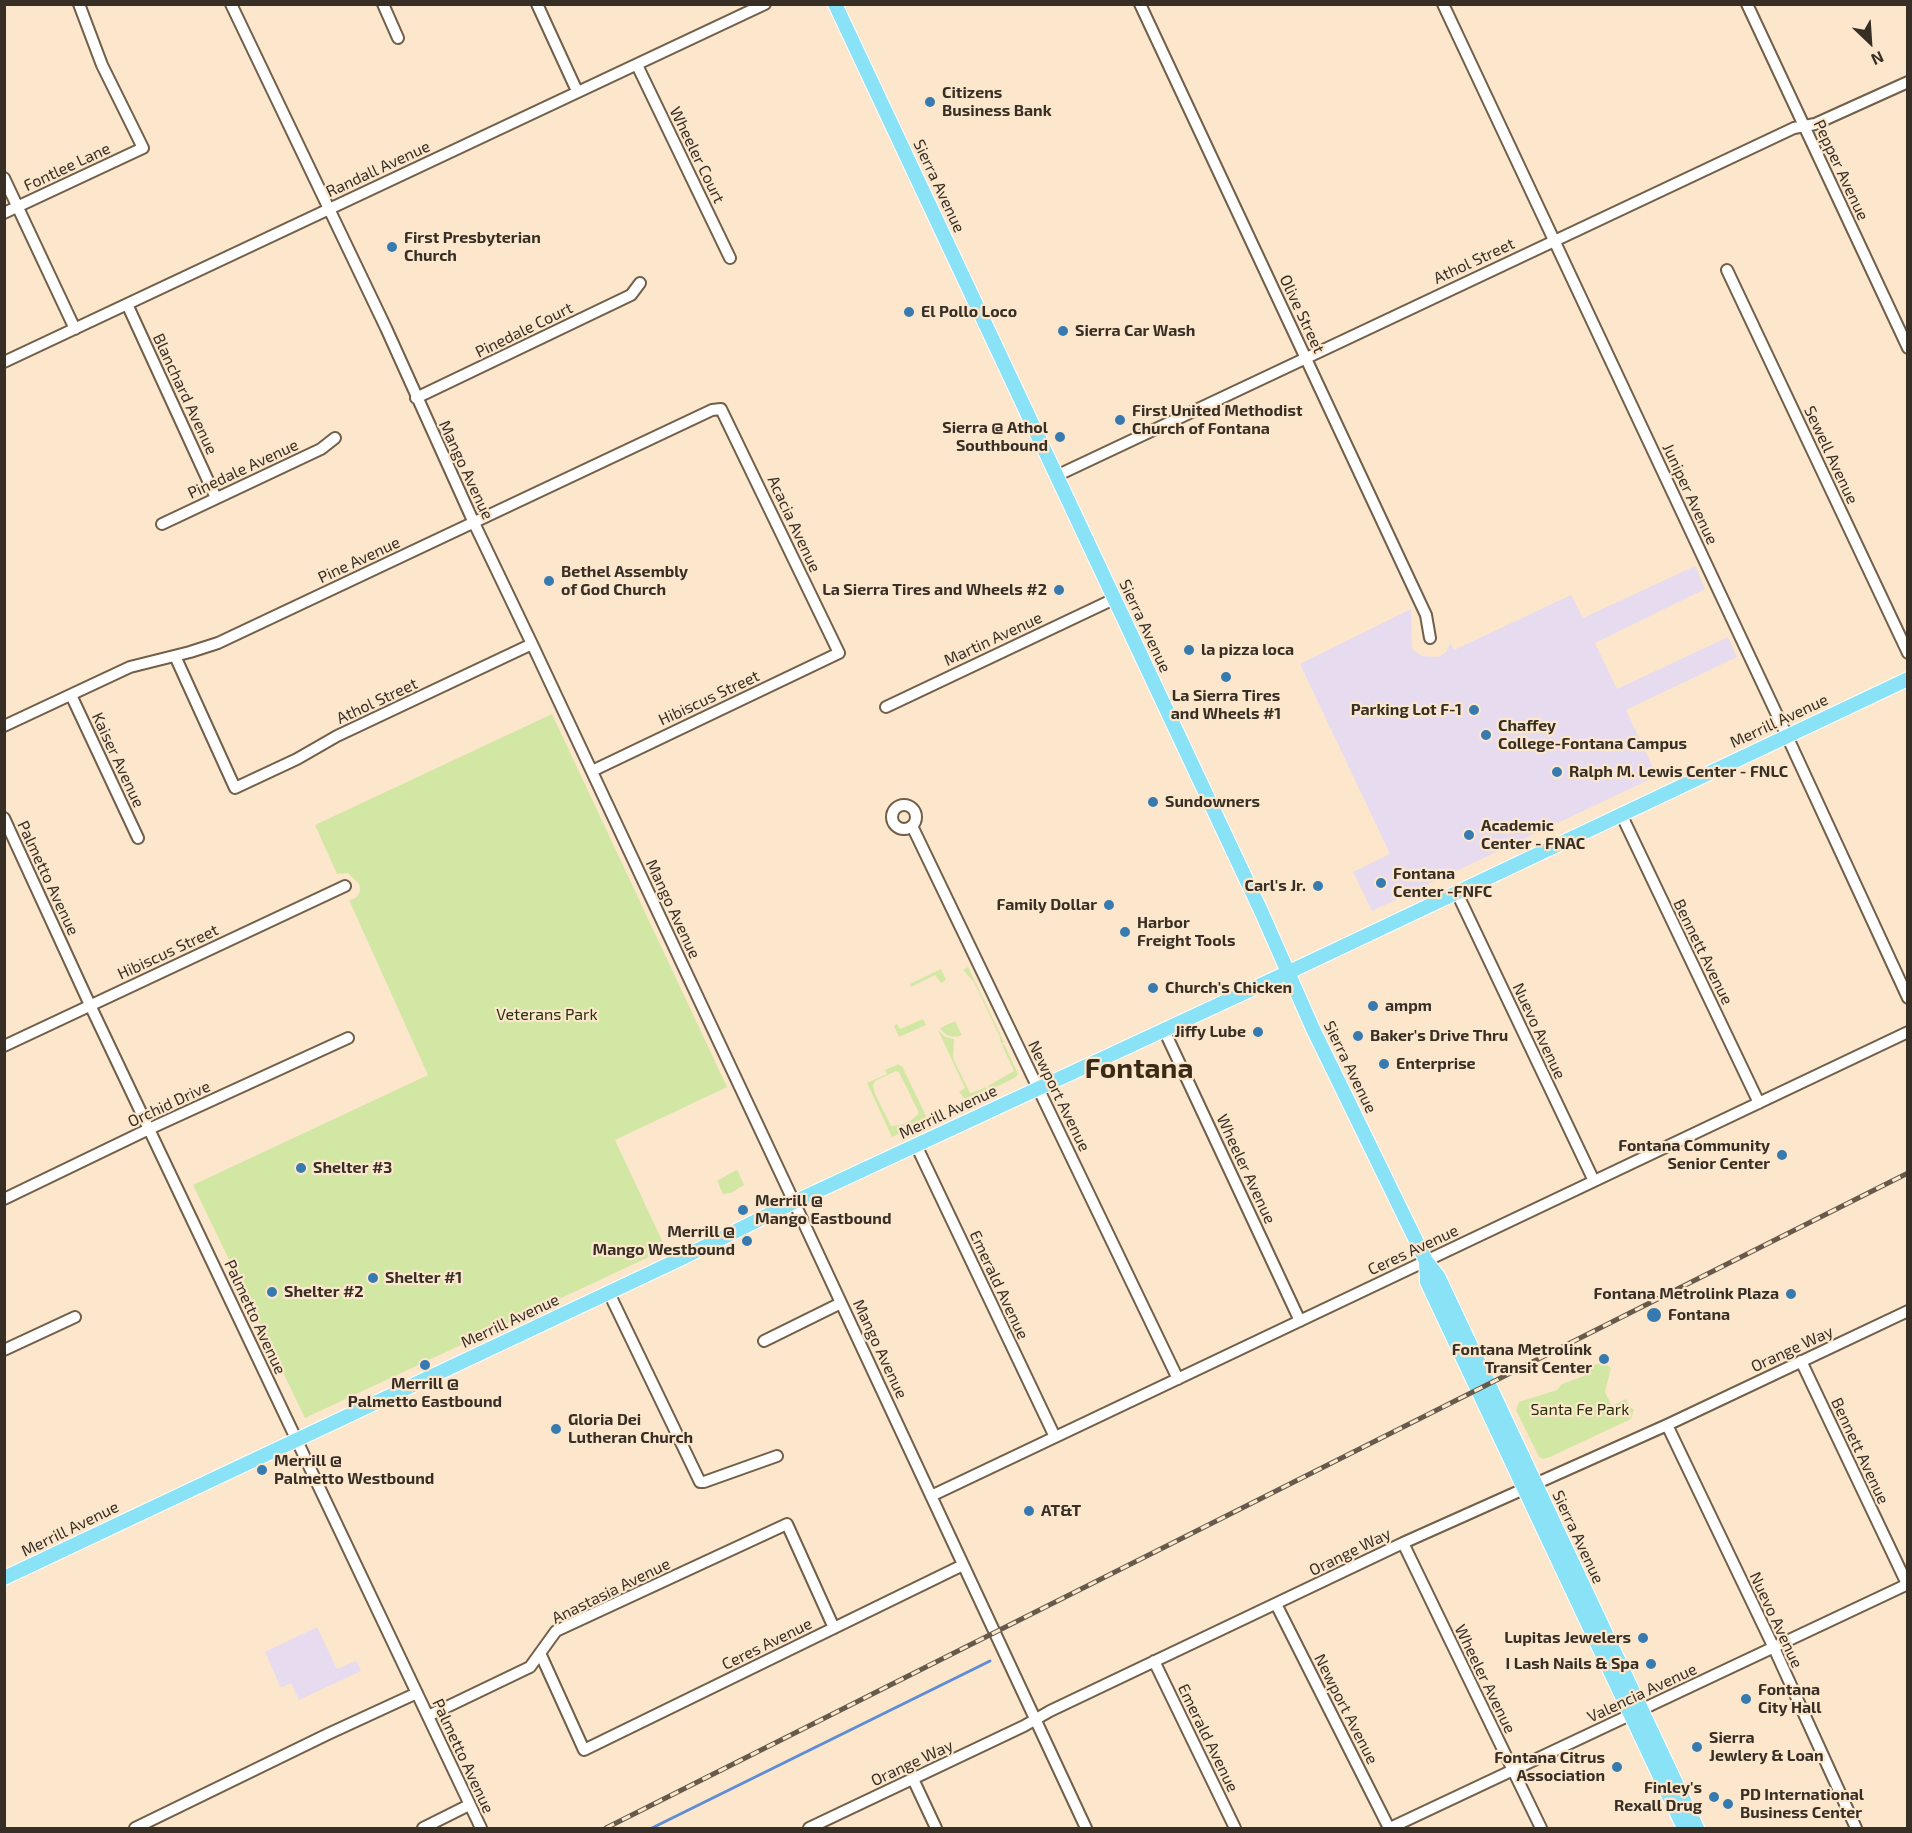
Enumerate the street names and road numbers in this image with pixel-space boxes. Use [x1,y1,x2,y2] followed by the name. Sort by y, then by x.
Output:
[665,104,729,206] street label: Wheeler Court
[1809,117,1873,223] street label: Pepper Avenue
[909,136,969,236] street label: Sierra Avenue
[323,137,433,201] street label: Randall Avenue
[21,139,113,195] street label: Fontlee Lane
[1431,234,1517,288] street label: Athol Street
[1275,272,1329,356] street label: Olive Street
[472,298,576,362] street label: Pinedale Court
[149,330,221,458] street label: Blanchard Avenue
[1800,403,1862,507] street label: Sewell Avenue
[435,417,497,523] street label: Mango Avenue
[185,435,301,503] street label: Pinedale Avenue
[1658,440,1722,548] street label: Juniper Avenue
[763,473,825,575] street label: Acacia Avenue
[315,533,403,587] street label: Pine Avenue
[1115,576,1175,676] street label: Sierra Avenue
[941,608,1045,670] street label: Martin Avenue
[656,666,762,730] street label: Hibiscus Street
[334,674,420,728] street label: Athol Street
[1727,690,1831,752] street label: Merrill Avenue
[88,709,148,811] street label: Kaiser Avenue
[13,818,83,938] street label: Palmetto Avenue
[642,856,704,962] street label: Mango Avenue
[1669,896,1737,1008] street label: Bennett Avenue
[115,920,221,984] street label: Hibiscus Street
[1508,980,1570,1082] street label: Nuevo Avenue
[1319,1018,1381,1116] street label: Sierra Avenue
[1024,1037,1094,1155] street label: Newport Avenue
[125,1077,213,1131] street label: Orchid Drive
[896,1081,1000,1143] street label: Merrill Avenue
[1212,1111,1280,1227] street label: Wheeler Avenue
[1365,1221,1461,1279] street label: Ceres Avenue
[965,1228,1033,1342] street label: Emerald Avenue
[220,1257,290,1377] street label: Palmetto Avenue
[458,1290,562,1352] street label: Merrill Avenue
[849,1296,911,1402] street label: Mango Avenue
[1748,1322,1836,1376] street label: Orange Way
[1827,1395,1893,1507] street label: Bennett Avenue
[1548,1487,1608,1587] street label: Sierra Avenue
[18,1497,122,1561] street label: Merrill Avenue
[1306,1524,1394,1580] street label: Orange Way
[549,1554,673,1628] street label: Anastasia Avenue
[1745,1569,1807,1671] street label: Nuevo Avenue
[719,1614,815,1674] street label: Ceres Avenue
[1450,1621,1520,1737] street label: Wheeler Avenue
[1310,1651,1382,1767] street label: Newport Avenue
[1584,1659,1700,1727] street label: Valencia Avenue
[1174,1681,1242,1795] street label: Emerald Avenue
[428,1696,498,1816] street label: Palmetto Avenue
[868,1736,956,1790] street label: Orange Way

